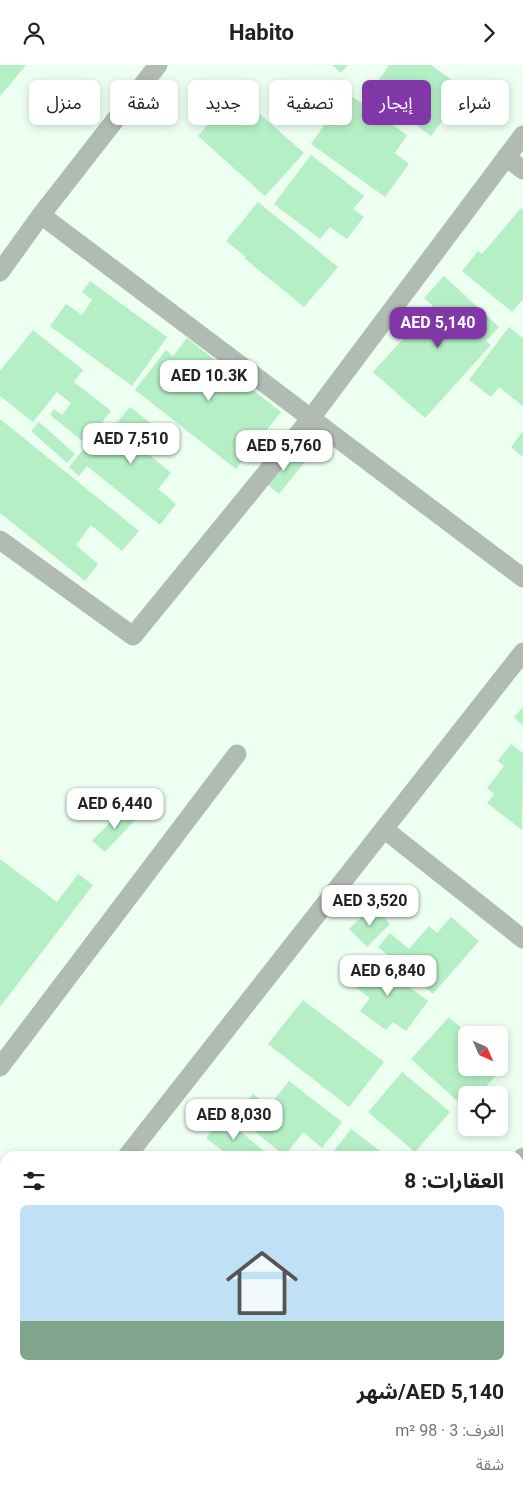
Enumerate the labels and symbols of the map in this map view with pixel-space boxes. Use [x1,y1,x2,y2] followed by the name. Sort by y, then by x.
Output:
[381,307,495,349] pin: AED 5,140
[152,359,266,402] pin: AED 10.3K
[74,423,188,465] pin: AED 7,510
[227,429,341,472] pin: AED 5,760
[58,787,172,830] pin: AED 6,440
[313,885,427,927] pin: AED 3,520
[331,955,445,997] pin: AED 6,840
[458,1026,508,1076] north arrow
[177,1099,291,1141] pin: AED 8,030

